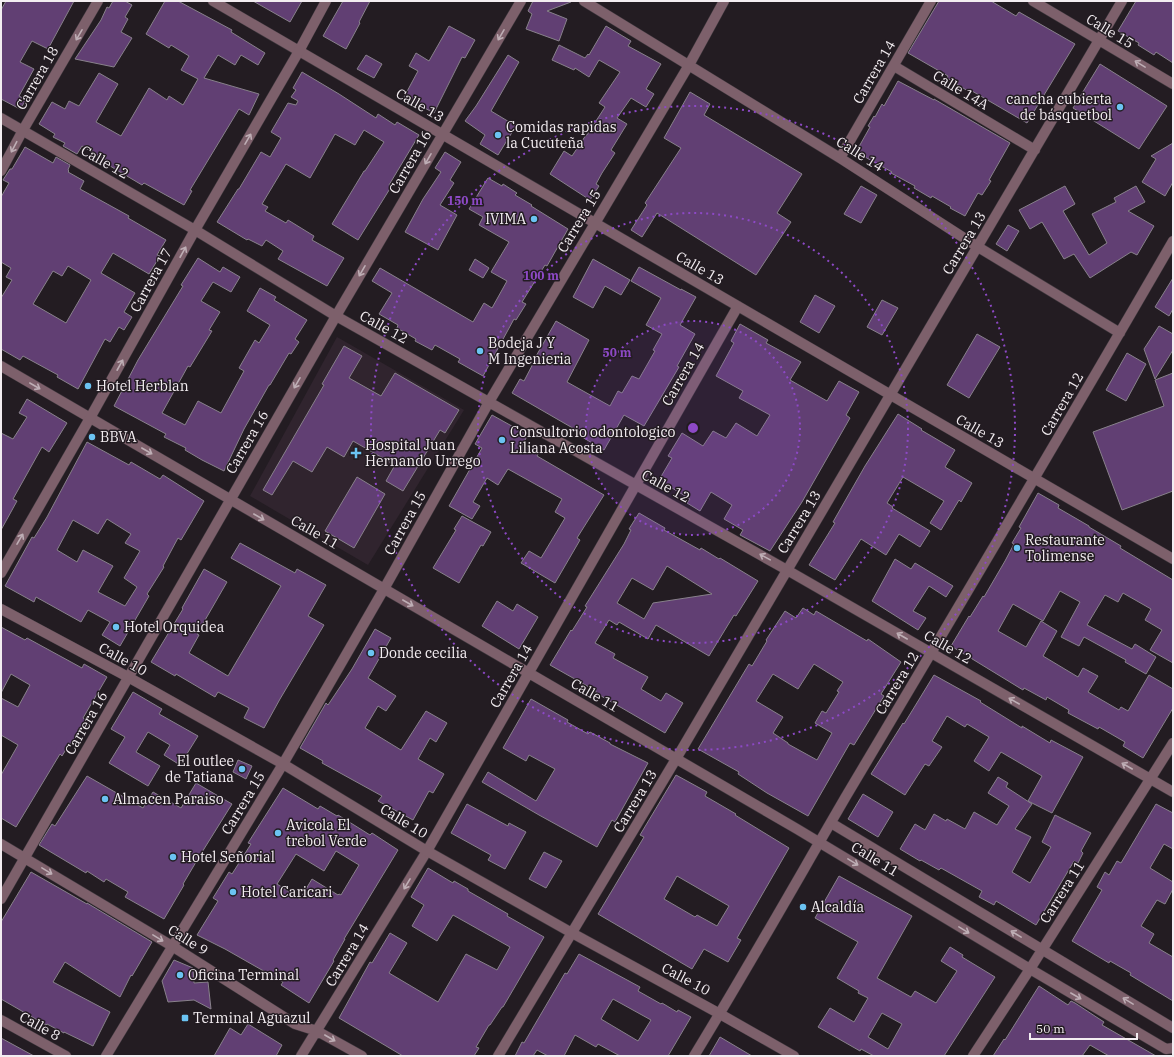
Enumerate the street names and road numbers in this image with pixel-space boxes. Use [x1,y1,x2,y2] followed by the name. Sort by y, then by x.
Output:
[1083,10,1137,52] street label: Calle 15
[849,37,899,107] street label: Carrera 14
[12,43,62,113] street label: Carrera 18
[930,66,993,114] street label: Calle 14A
[393,84,447,126] street label: Calle 13
[385,127,435,197] street label: Carrera 16
[833,132,887,176] street label: Calle 14
[78,141,132,183] street label: Calle 12
[553,186,605,256] street label: Carrera 15
[938,208,990,278] street label: Carrera 13
[126,245,176,315] street label: Carrera 17
[673,247,727,289] street label: Calle 13
[357,306,411,348] street label: Calle 12
[658,339,708,409] street label: Carrera 14
[1037,369,1087,439] street label: Carrera 12
[222,407,272,477] street label: Carrera 16
[953,410,1007,452] street label: Calle 13
[639,465,693,507] street label: Calle 12
[773,487,825,557] street label: Carrera 13
[380,488,430,558] street label: Carrera 15
[288,511,342,553] street label: Calle 11
[921,626,975,668] street label: Calle 12
[96,638,150,680] street label: Calle 10
[486,641,536,711] street label: Carrera 14
[871,648,923,718] street label: Carrera 12
[568,674,622,716] street label: Calle 11
[61,688,111,758] street label: Carrera 16
[609,766,661,836] street label: Carrera 13
[217,768,269,838] street label: Carrera 15
[377,800,431,842] street label: Calle 10
[848,838,902,880] street label: Calle 11
[1036,857,1088,927] street label: Carrera 11
[321,920,373,990] street label: Carrera 14
[165,921,211,959] street label: Calle 9
[659,959,713,999] street label: Calle 10
[16,1007,64,1045] street label: Calle 8

